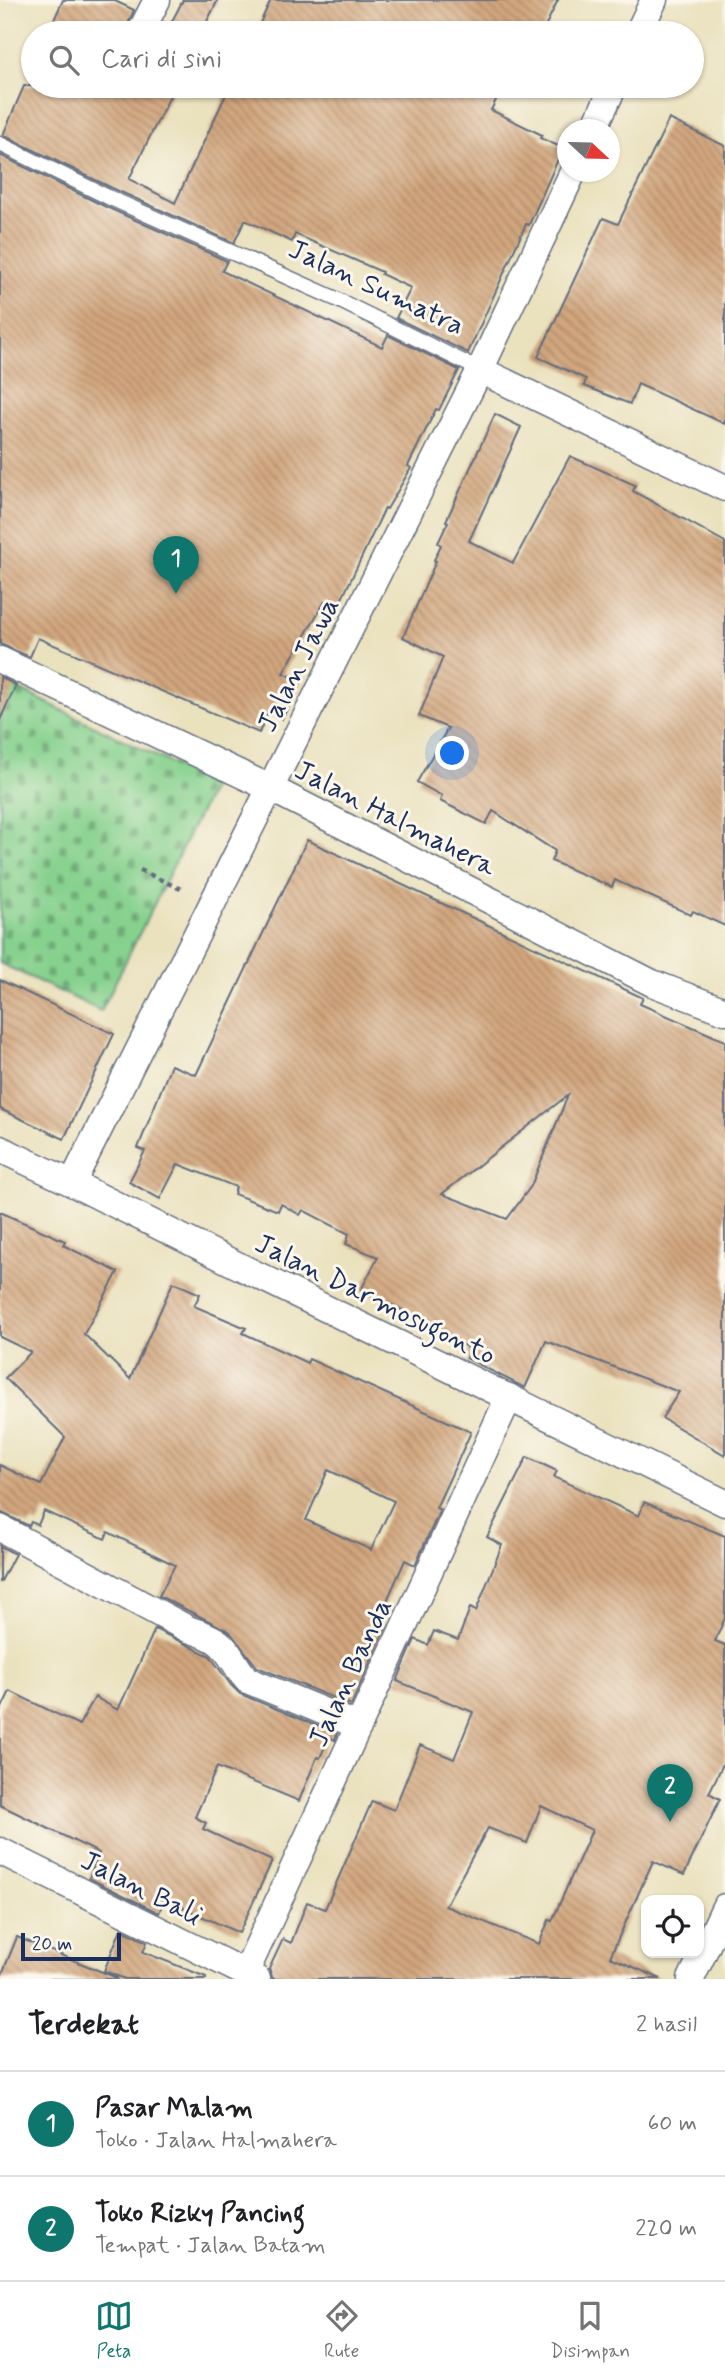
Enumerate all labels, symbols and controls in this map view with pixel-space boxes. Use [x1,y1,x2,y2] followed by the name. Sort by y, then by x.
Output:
[21,21,704,98] search box
[45,41,83,79] icon: search
[101,43,222,77] text: Cari di sini
[557,119,620,182] north arrow
[282,231,470,345] street label: Jalan Sumatra
[153,536,199,594] pin: 1
[250,592,349,739] street label: Jalan Jawa
[435,736,469,770] your location
[288,753,502,886] street label: Jalan Halmahera
[247,1226,501,1377] street label: Jalan Darmosugonto
[301,1593,402,1753] street label: Jalan Banda
[647,1764,693,1822] pin: 2
[74,1843,208,1936] street label: Jalan Bali
[641,1895,704,1958] map controls
[641,1895,704,1958] button: locate
[21,1930,121,1962] scale bar
[32,1932,72,1957] text: 20 m
[28,2005,139,2044] text: Terdekat
[636,2010,697,2040] text: 2 hasil
[95,2092,253,2126] text: Pasar Malam
[46,2109,56,2139] text: 1
[648,2109,697,2139] text: 60 m
[95,2126,337,2156] text: Toko · Jalan Halmahera
[95,2197,305,2231] text: Toko Rizky Pancing
[45,2214,57,2244] text: 2
[635,2214,697,2244] text: 220 m
[95,2231,326,2261] text: Tempat · Jalan Batam
[95,2297,133,2364] tab: Peta
[323,2297,361,2364] tab: Rute
[550,2297,630,2364] tab: Disimpan

